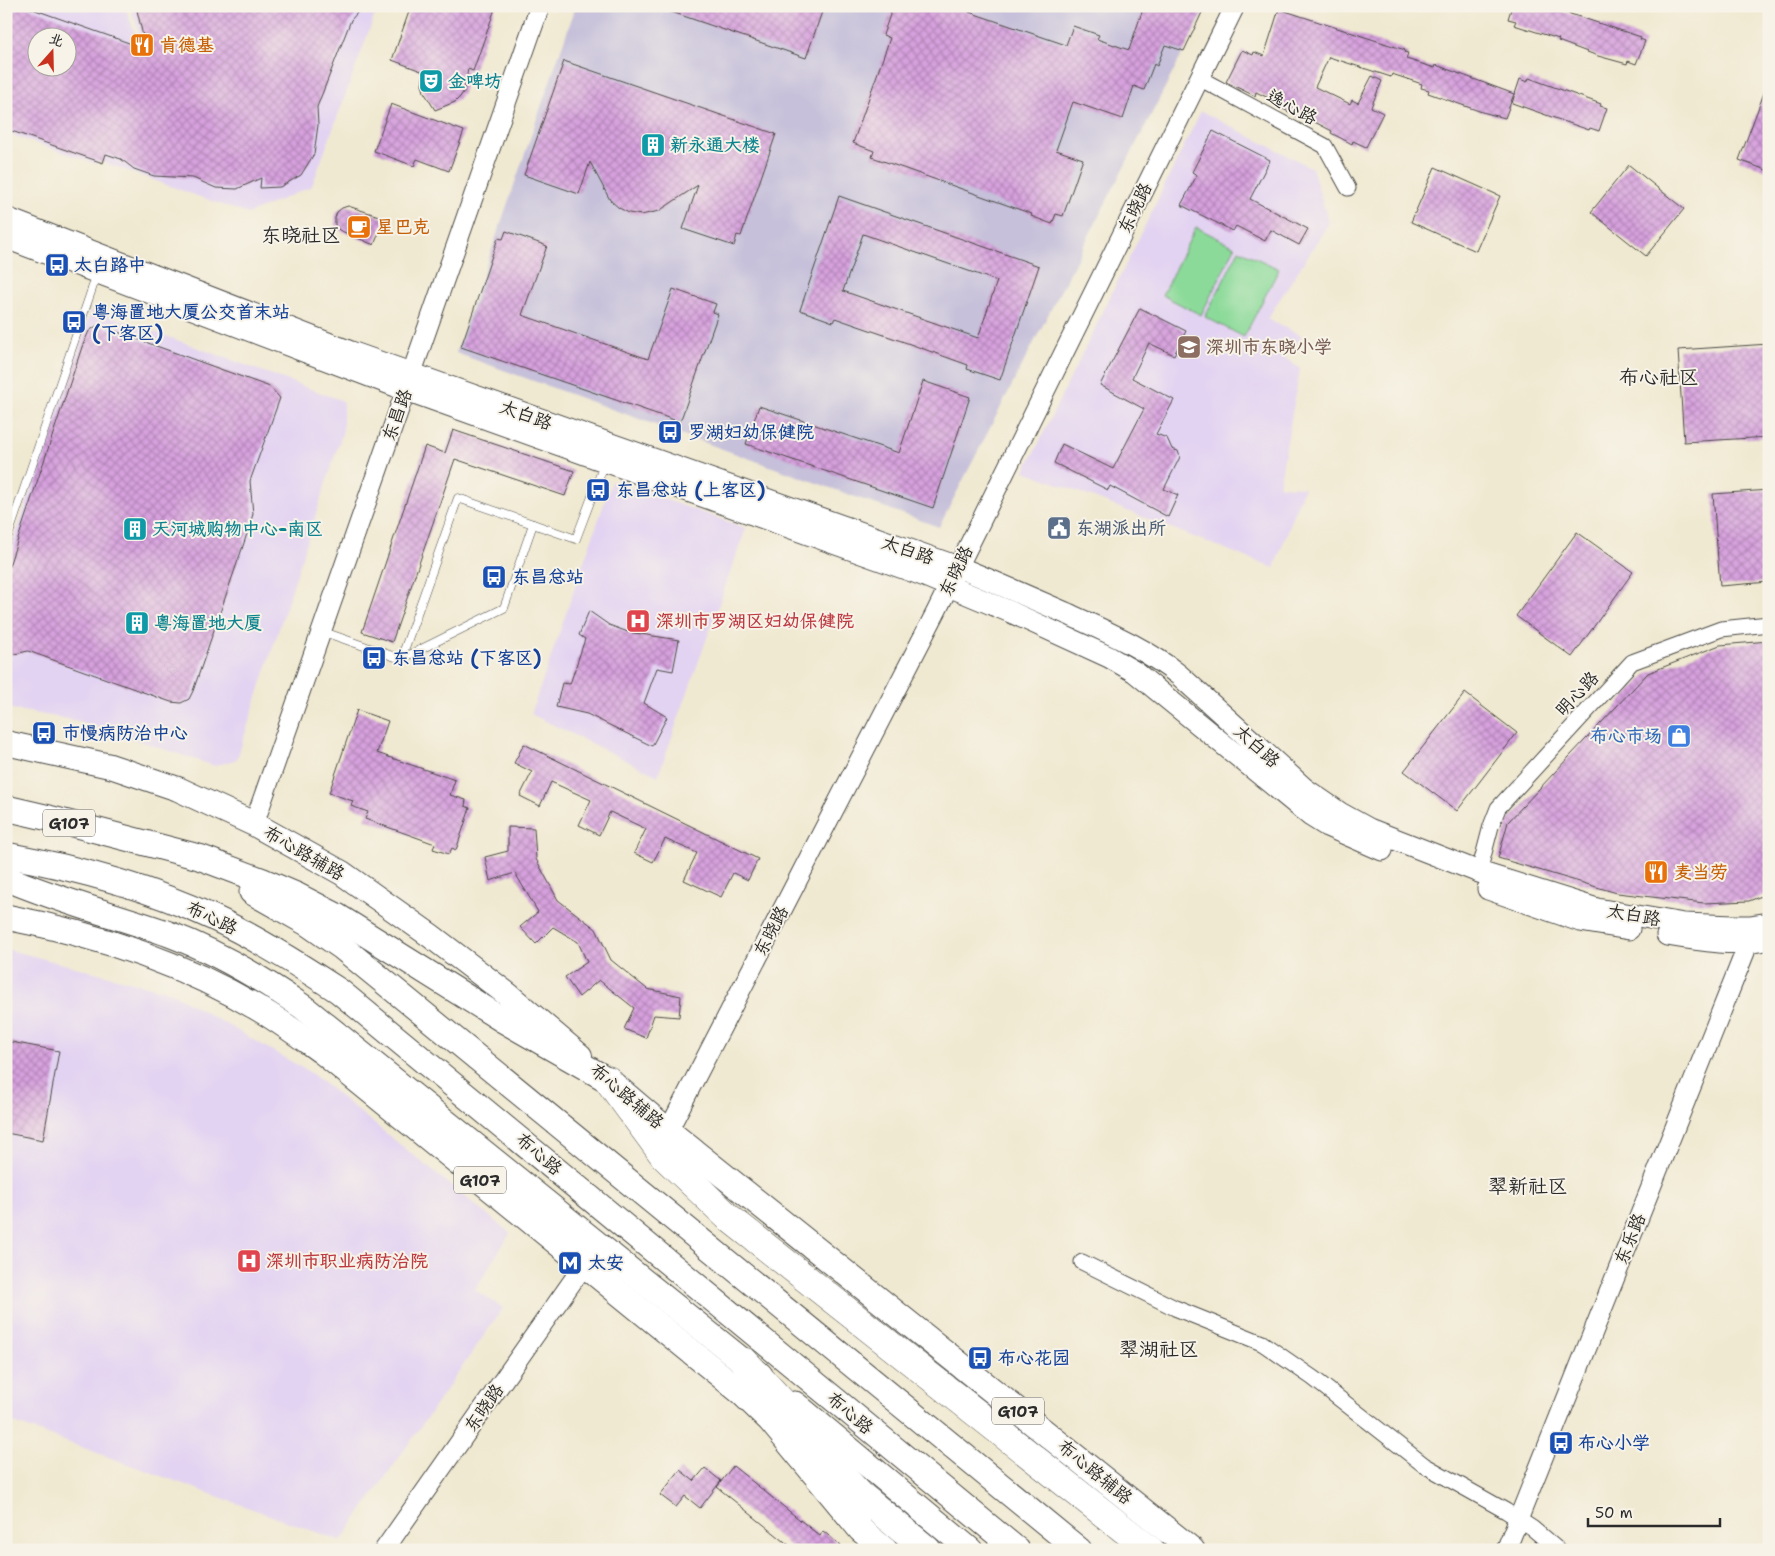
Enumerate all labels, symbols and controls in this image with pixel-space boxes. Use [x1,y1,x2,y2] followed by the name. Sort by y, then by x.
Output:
[28,28,78,78] north arrow
[47,29,66,51] text: 北
[129,32,155,58] restaurant icon: 肯德基
[160,33,214,57] place label: 肯德基
[418,68,444,94] theatre icon: 金啤坊
[448,69,502,93] place label: 金啤坊
[1263,84,1321,130] street label: 逸心路
[640,132,666,158] building icon: 新永通大楼
[670,133,760,157] place label: 新永通大楼
[1112,178,1158,238] street label: 东晓路
[346,214,372,240] cafe icon: 星巴克
[376,215,430,239] place label: 星巴克
[261,222,341,248] district label: 东晓社区
[44,252,70,278] bus stop icon: 太白路中
[74,253,146,277] place label: 太白路中
[92,300,290,345] place label: 粤海置地大厦公交首末站 (下客区)
[61,309,87,335] bus stop icon: 粤海置地大厦公交首末站 (下客区)
[1176,334,1202,360] school or university icon: 深圳市东晓小学
[1206,335,1332,359] place label: 深圳市东晓小学
[1619,364,1699,390] district label: 布心社区
[376,386,418,444] street label: 东昌路
[497,394,555,436] street label: 太白路
[657,419,683,445] bus stop icon: 罗湖妇幼保健院
[688,420,814,444] place label: 罗湖妇幼保健院
[585,477,611,503] bus stop icon: 东昌总站 (上客区)
[616,478,765,502] place label: 东昌总站 (上客区)
[1046,515,1072,541] public building icon: 东湖派出所
[122,516,148,542] building icon: 天河城购物中心-南区
[1076,516,1166,540] place label: 东湖派出所
[152,517,323,541] place label: 天河城购物中心-南区
[879,530,937,570] street label: 太白路
[933,541,979,601] street label: 东晓路
[481,564,507,590] bus stop icon: 东昌总站
[512,565,584,589] place label: 东昌总站
[625,608,651,634] hospital icon: 深圳市罗湖区妇幼保健院
[656,609,854,633] place label: 深圳市罗湖区妇幼保健院
[124,610,150,636] building icon: 粤海置地大厦
[154,611,262,635] place label: 粤海置地大厦
[361,645,387,671] bus stop icon: 东昌总站 (下客区)
[392,646,541,670] place label: 东昌总站 (下客区)
[1550,666,1604,722] street label: 明心路
[1229,719,1285,773] street label: 太白路
[31,720,57,746] bus stop icon: 市慢病防治中心
[62,721,188,745] place label: 市慢病防治中心
[1666,723,1692,749] shop icon: 布心市场
[1590,724,1662,748] place label: 布心市场
[43,810,95,836] road number: G107
[259,820,349,886] street label: 布心路辅路
[1643,859,1669,885] restaurant icon: 麦当劳
[1674,860,1728,884] place label: 麦当劳
[182,896,242,940] street label: 布心路
[1605,898,1663,932] street label: 太白路
[748,901,794,961] street label: 东晓路
[585,1058,669,1134] street label: 布心路辅路
[511,1127,567,1181] street label: 布心路
[454,1166,506,1194] road number: G107
[1488,1173,1568,1199] district label: 翠新社区
[1609,1209,1651,1269] street label: 东乐路
[236,1248,262,1274] hospital icon: 深圳市职业病防治院
[266,1249,428,1273] place label: 深圳市职业病防治院
[557,1250,583,1276] metro station icon: 太安
[588,1251,624,1275] place label: 太安
[1119,1336,1199,1362] district label: 翠湖社区
[967,1345,993,1371] bus stop icon: 布心花园
[998,1346,1070,1370] place label: 布心花园
[459,1379,509,1437] street label: 东晓路
[822,1386,878,1440] street label: 布心路
[992,1398,1044,1424] road number: G107
[1548,1430,1574,1456] bus stop icon: 布心小学
[1578,1431,1650,1455] place label: 布心小学
[1052,1434,1138,1510] street label: 布心路辅路
[1588,1496,1720,1528] scale bar
[1595,1503,1633,1523] text: 50 m

